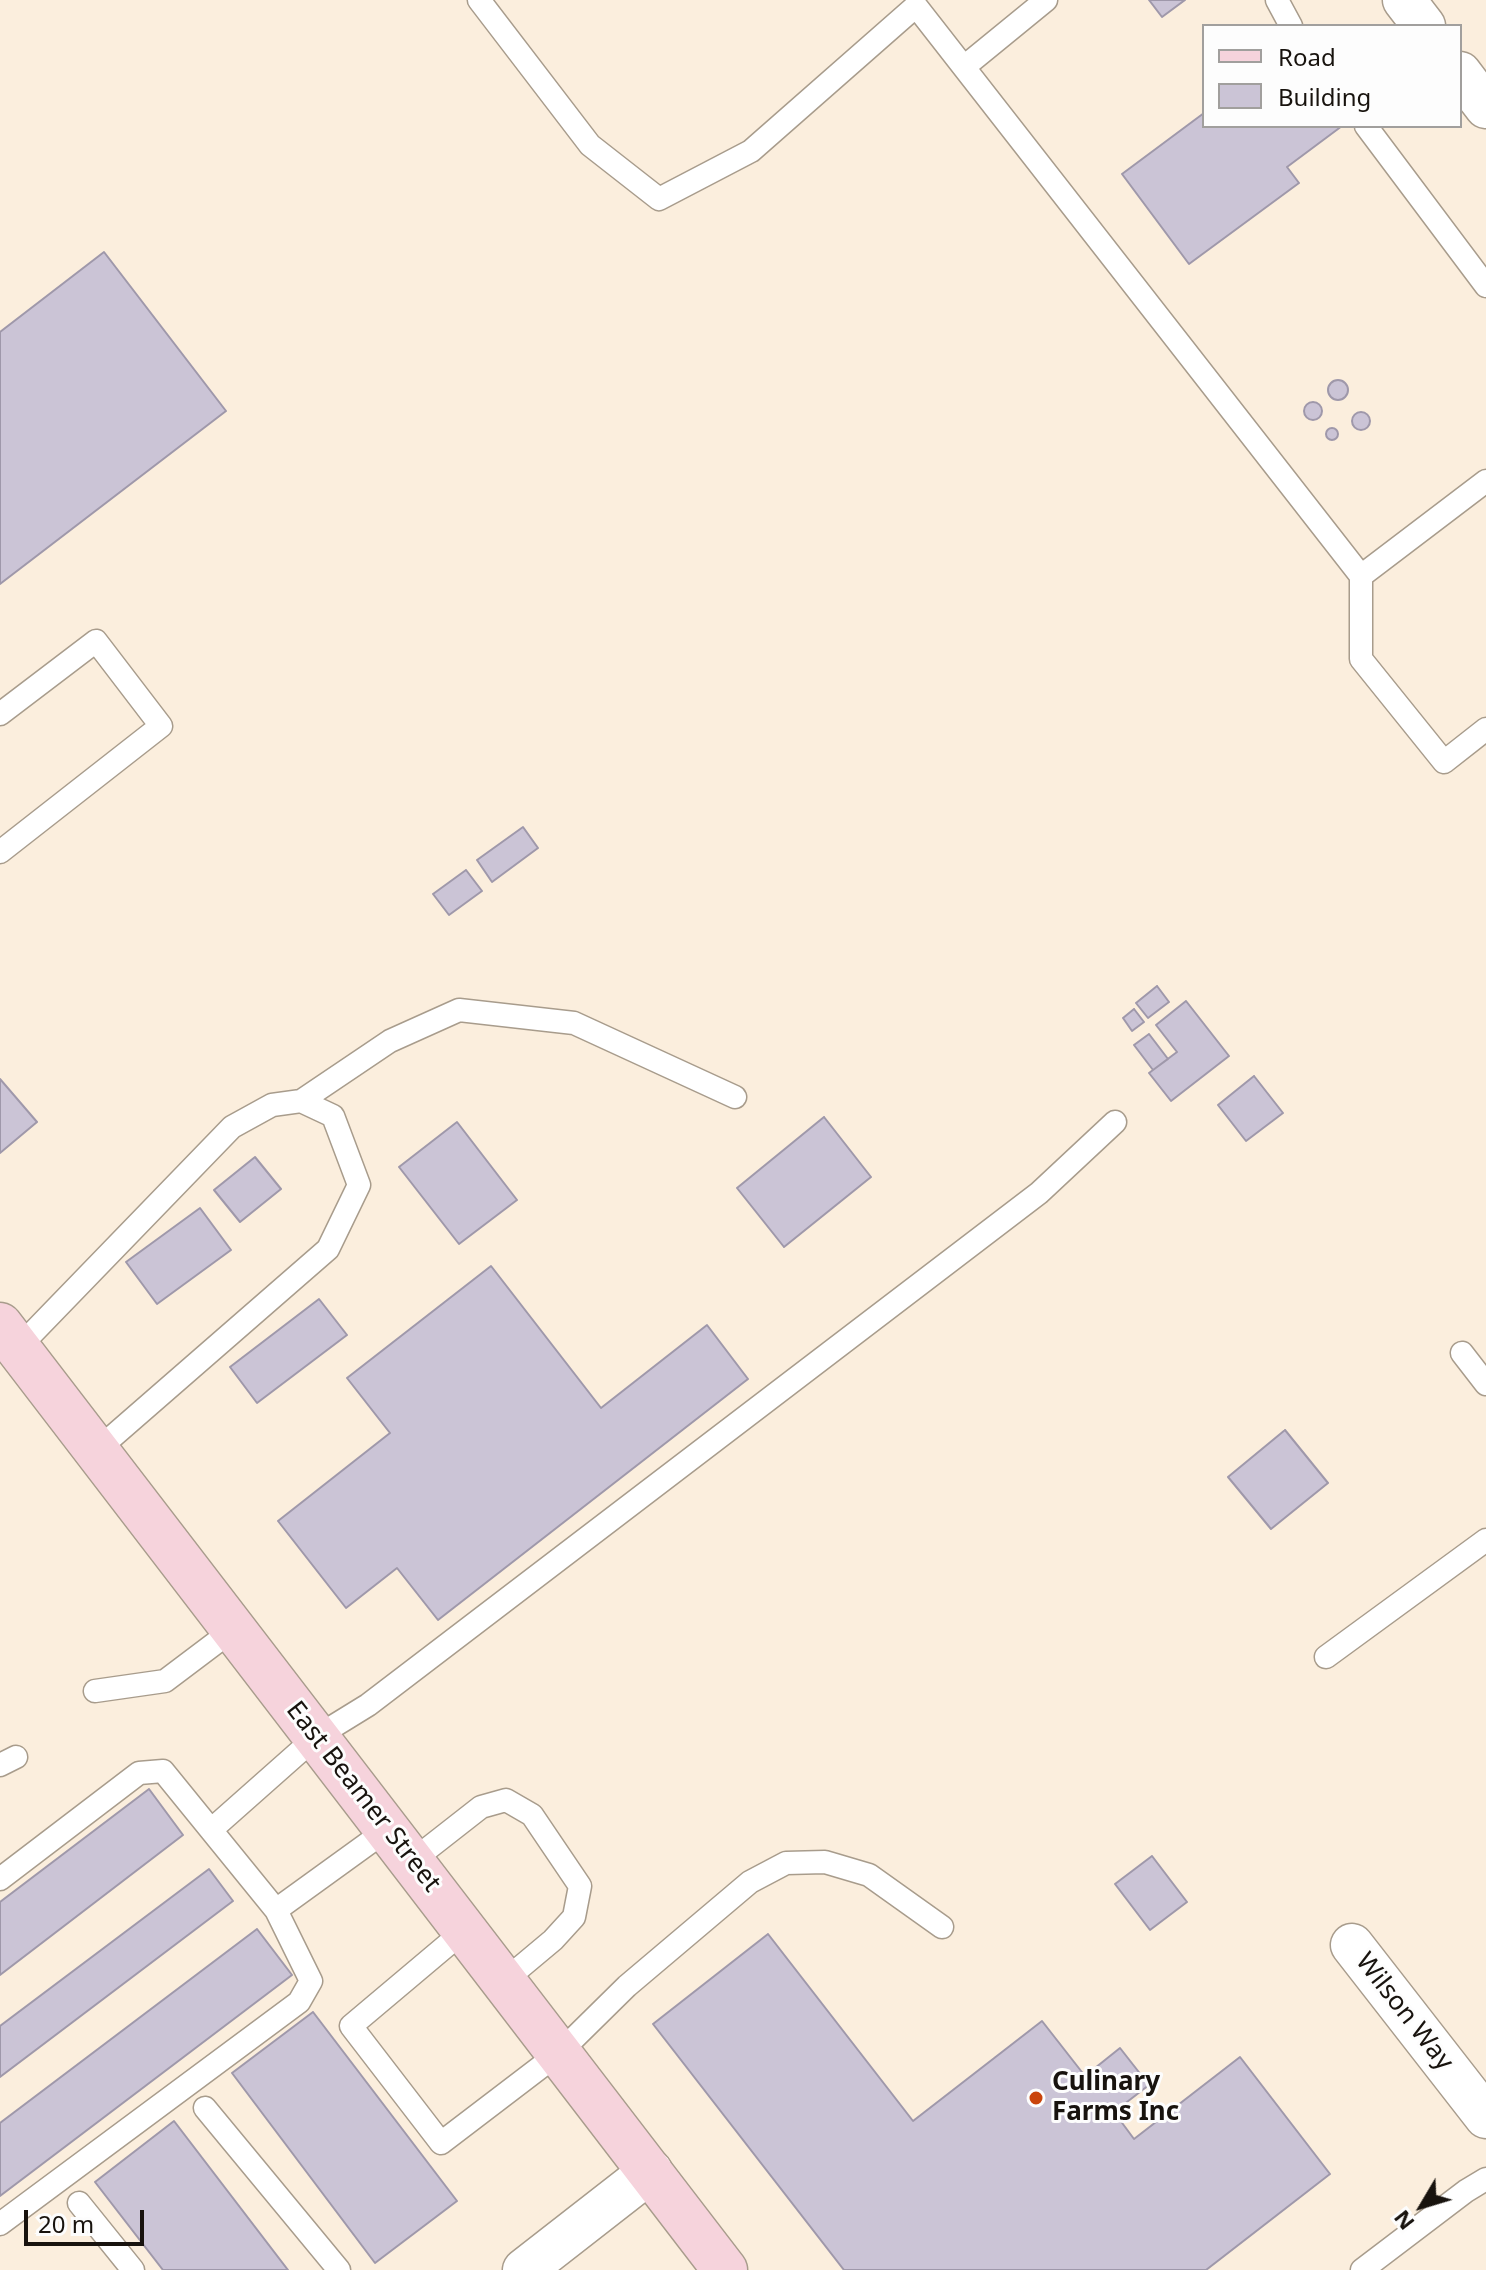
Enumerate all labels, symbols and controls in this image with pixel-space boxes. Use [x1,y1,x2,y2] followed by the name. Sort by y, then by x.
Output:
[1202,24,1462,128] legend
[1278,40,1336,73] text: Road
[1278,80,1371,113] text: Building
[279,1696,447,1898] street label: East Beamer Street
[1349,1947,1459,2077] street label: Wilson Way
[1052,2067,1179,2128] place label: Culinary Farms Inc
[1027,2089,1045,2107] marker: Culinary Farms Inc
[1382,2166,1462,2246] north arrow
[28,2194,148,2244] scale bar
[1386,2204,1420,2237] text: N
[38,2207,94,2240] text: 20 m

